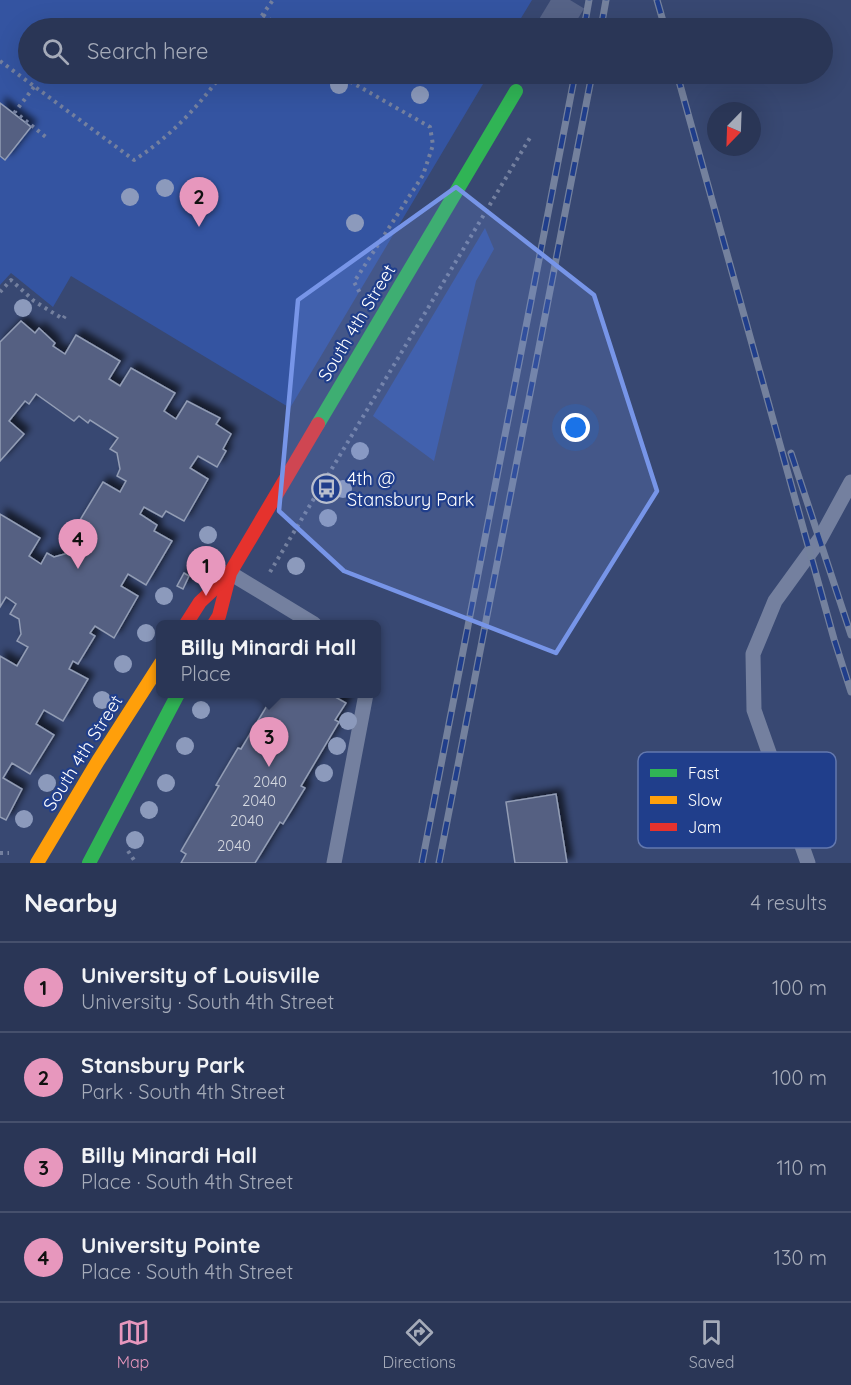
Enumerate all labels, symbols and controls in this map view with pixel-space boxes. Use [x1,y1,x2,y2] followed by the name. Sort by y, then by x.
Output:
[18,18,833,84] search box
[39,35,72,68] icon: search
[87,37,208,65] text: Search here
[707,102,761,156] north arrow
[180,178,218,227] pin: 2
[313,260,401,385] street label: South 4th Street
[561,413,590,442] your location
[347,467,474,511] place label: 4th @ Stansbury Park
[310,473,342,505] bus stop icon: 4th @ Stansbury Park
[58,520,98,569] pin: 4
[186,546,226,596] pin: 1
[156,620,381,698] popup
[180,633,357,661] text: Billy Minardi Hall
[180,661,231,686] text: Place
[38,691,127,815] street label: South 4th Street
[250,718,288,767] pin: 3
[638,752,836,848] legend
[688,763,719,783] text: Fast
[253,772,287,791] house number: 2040
[688,790,722,810] text: Slow
[242,791,276,810] house number: 2040
[230,811,264,830] house number: 2040
[688,817,721,837] text: Jam
[217,836,251,855] house number: 2040
[24,886,118,919] text: Nearby
[751,890,827,915] text: 4 results
[81,961,320,989] text: University of Louisville
[40,975,47,1000] text: 1
[772,975,827,1000] text: 100 m
[81,989,334,1014] text: University · South 4th Street
[81,1051,245,1079] text: Stansbury Park
[38,1065,49,1090] text: 2
[772,1065,827,1090] text: 100 m
[81,1079,285,1104] text: Park · South 4th Street
[81,1141,257,1169] text: Billy Minardi Hall
[38,1155,49,1180] text: 3
[777,1155,827,1180] text: 110 m
[81,1169,293,1194] text: Place · South 4th Street
[81,1231,260,1259] text: University Pointe
[38,1245,49,1270] text: 4
[774,1245,827,1270] text: 130 m
[81,1259,293,1284] text: Place · South 4th Street
[117,1316,150,1372] tab: Map
[383,1316,456,1372] tab: Directions
[689,1316,734,1372] tab: Saved

